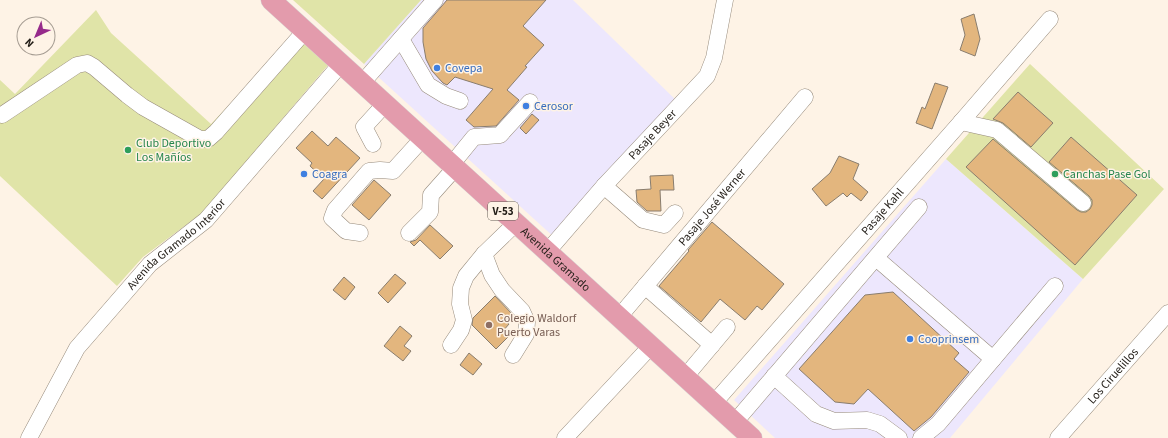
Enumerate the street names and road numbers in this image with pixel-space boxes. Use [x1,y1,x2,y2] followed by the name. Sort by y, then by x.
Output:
[625,105,681,164] street label: Pasaje Beyer
[675,164,751,250] street label: Pasaje José Werner
[857,185,908,239] street label: Pasaje Kahl
[123,194,230,294] street label: Avenida Gramado Interior
[488,202,518,220] road number: V-53
[517,223,594,296] street label: Avenida Gramado
[1084,344,1143,408] street label: Los Ciruelillos

